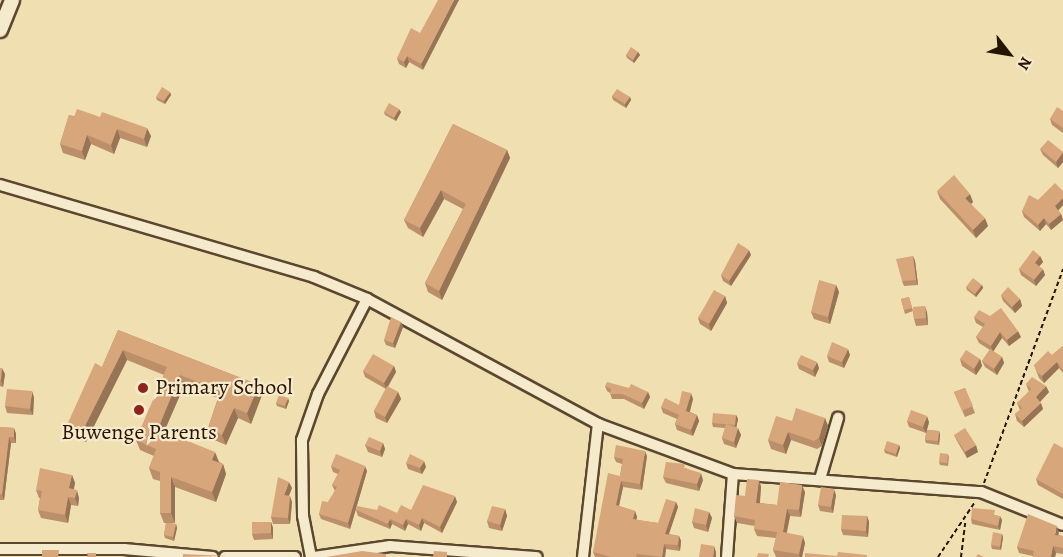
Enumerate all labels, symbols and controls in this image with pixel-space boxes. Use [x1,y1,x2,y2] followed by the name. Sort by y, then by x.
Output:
[979,24,1039,84] north arrow
[1012,53,1037,74] text: N
[155,375,293,401] place label: Primary School
[136,381,150,395] marker: Primary School
[132,403,146,417] marker: Buwenge Parents
[61,420,217,446] place label: Buwenge Parents

